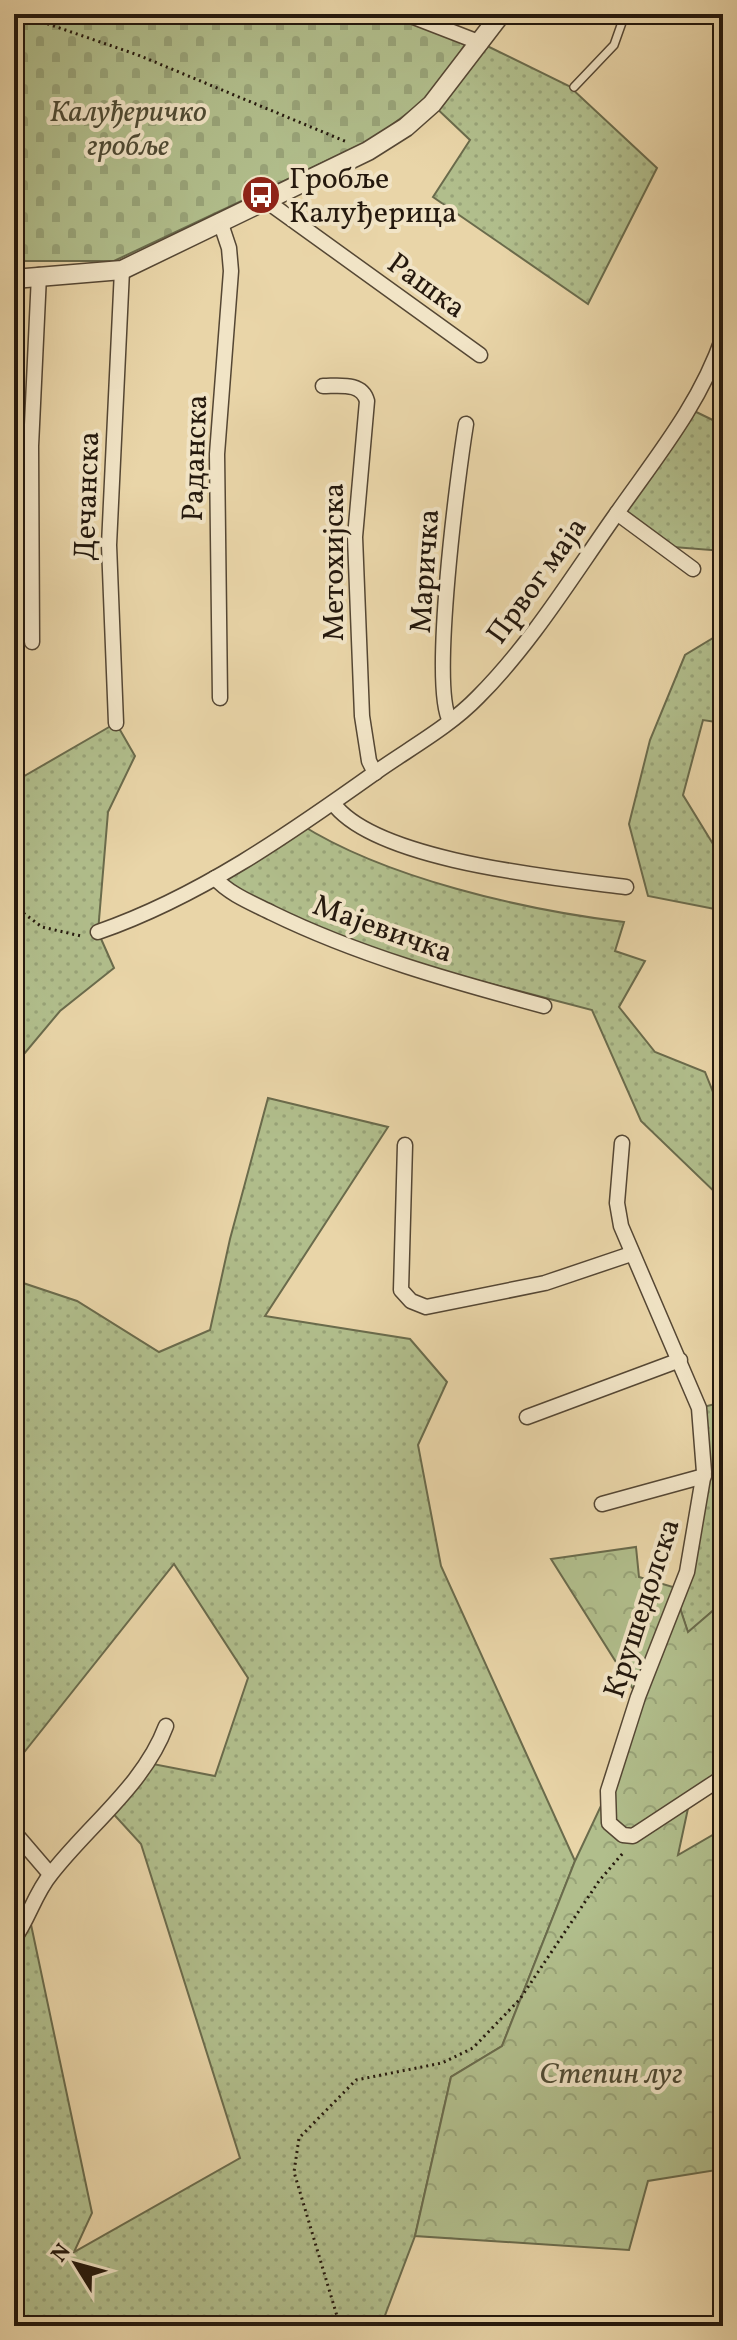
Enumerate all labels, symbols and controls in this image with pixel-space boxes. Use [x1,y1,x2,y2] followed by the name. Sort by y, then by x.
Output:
[49,92,207,168] park label: Калуђеричко гробље
[289,159,457,235] place label: Гробље Калуђерица
[240,174,282,216] bus stop icon: Гробље Калуђерица
[378,244,474,330] street label: Рашка
[173,394,219,522] street label: Раданска
[65,431,111,562] street label: Дечанска
[314,483,356,641] street label: Метохијска
[401,508,451,635] street label: Маричка
[477,509,598,653] street label: Првог маја
[306,885,458,975] street label: Мајевичка
[594,1514,692,1704] street label: Крушедолска
[539,2054,683,2096] park label: Степин луг
[36,2224,116,2304] north arrow
[45,2238,79,2269] text: N

